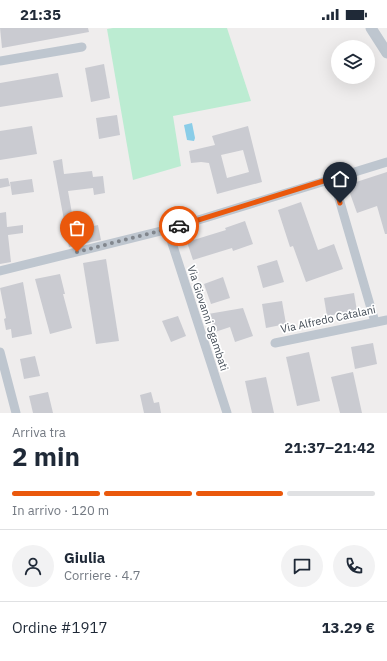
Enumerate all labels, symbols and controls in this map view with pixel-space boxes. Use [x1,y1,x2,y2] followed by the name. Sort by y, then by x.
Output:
[20,5,61,24] text: 21:35
[331,40,375,84] map controls
[331,40,375,84] button: layers
[323,162,357,203] pin
[329,168,351,190] icon: home
[159,206,199,246] courier
[60,211,94,252] pin
[168,215,190,237] icon: car
[66,217,88,239] icon: bag
[184,264,232,372] street label: Via Giovanni Sgambati
[279,302,377,336] street label: Via Alfredo Catalani
[12,424,66,441] text: Arriva tra
[284,438,375,457] text: 21:37–21:42
[12,439,80,473] text: 2 min
[12,502,109,519] text: In arrivo · 120 m
[12,545,54,587] button: person
[281,545,323,587] button: chat
[333,545,375,587] button: phone
[64,548,105,567] text: Giulia
[64,567,141,584] text: Corriere · 4.7
[12,618,107,637] text: Ordine #1917
[321,618,375,637] text: 13.29 €

